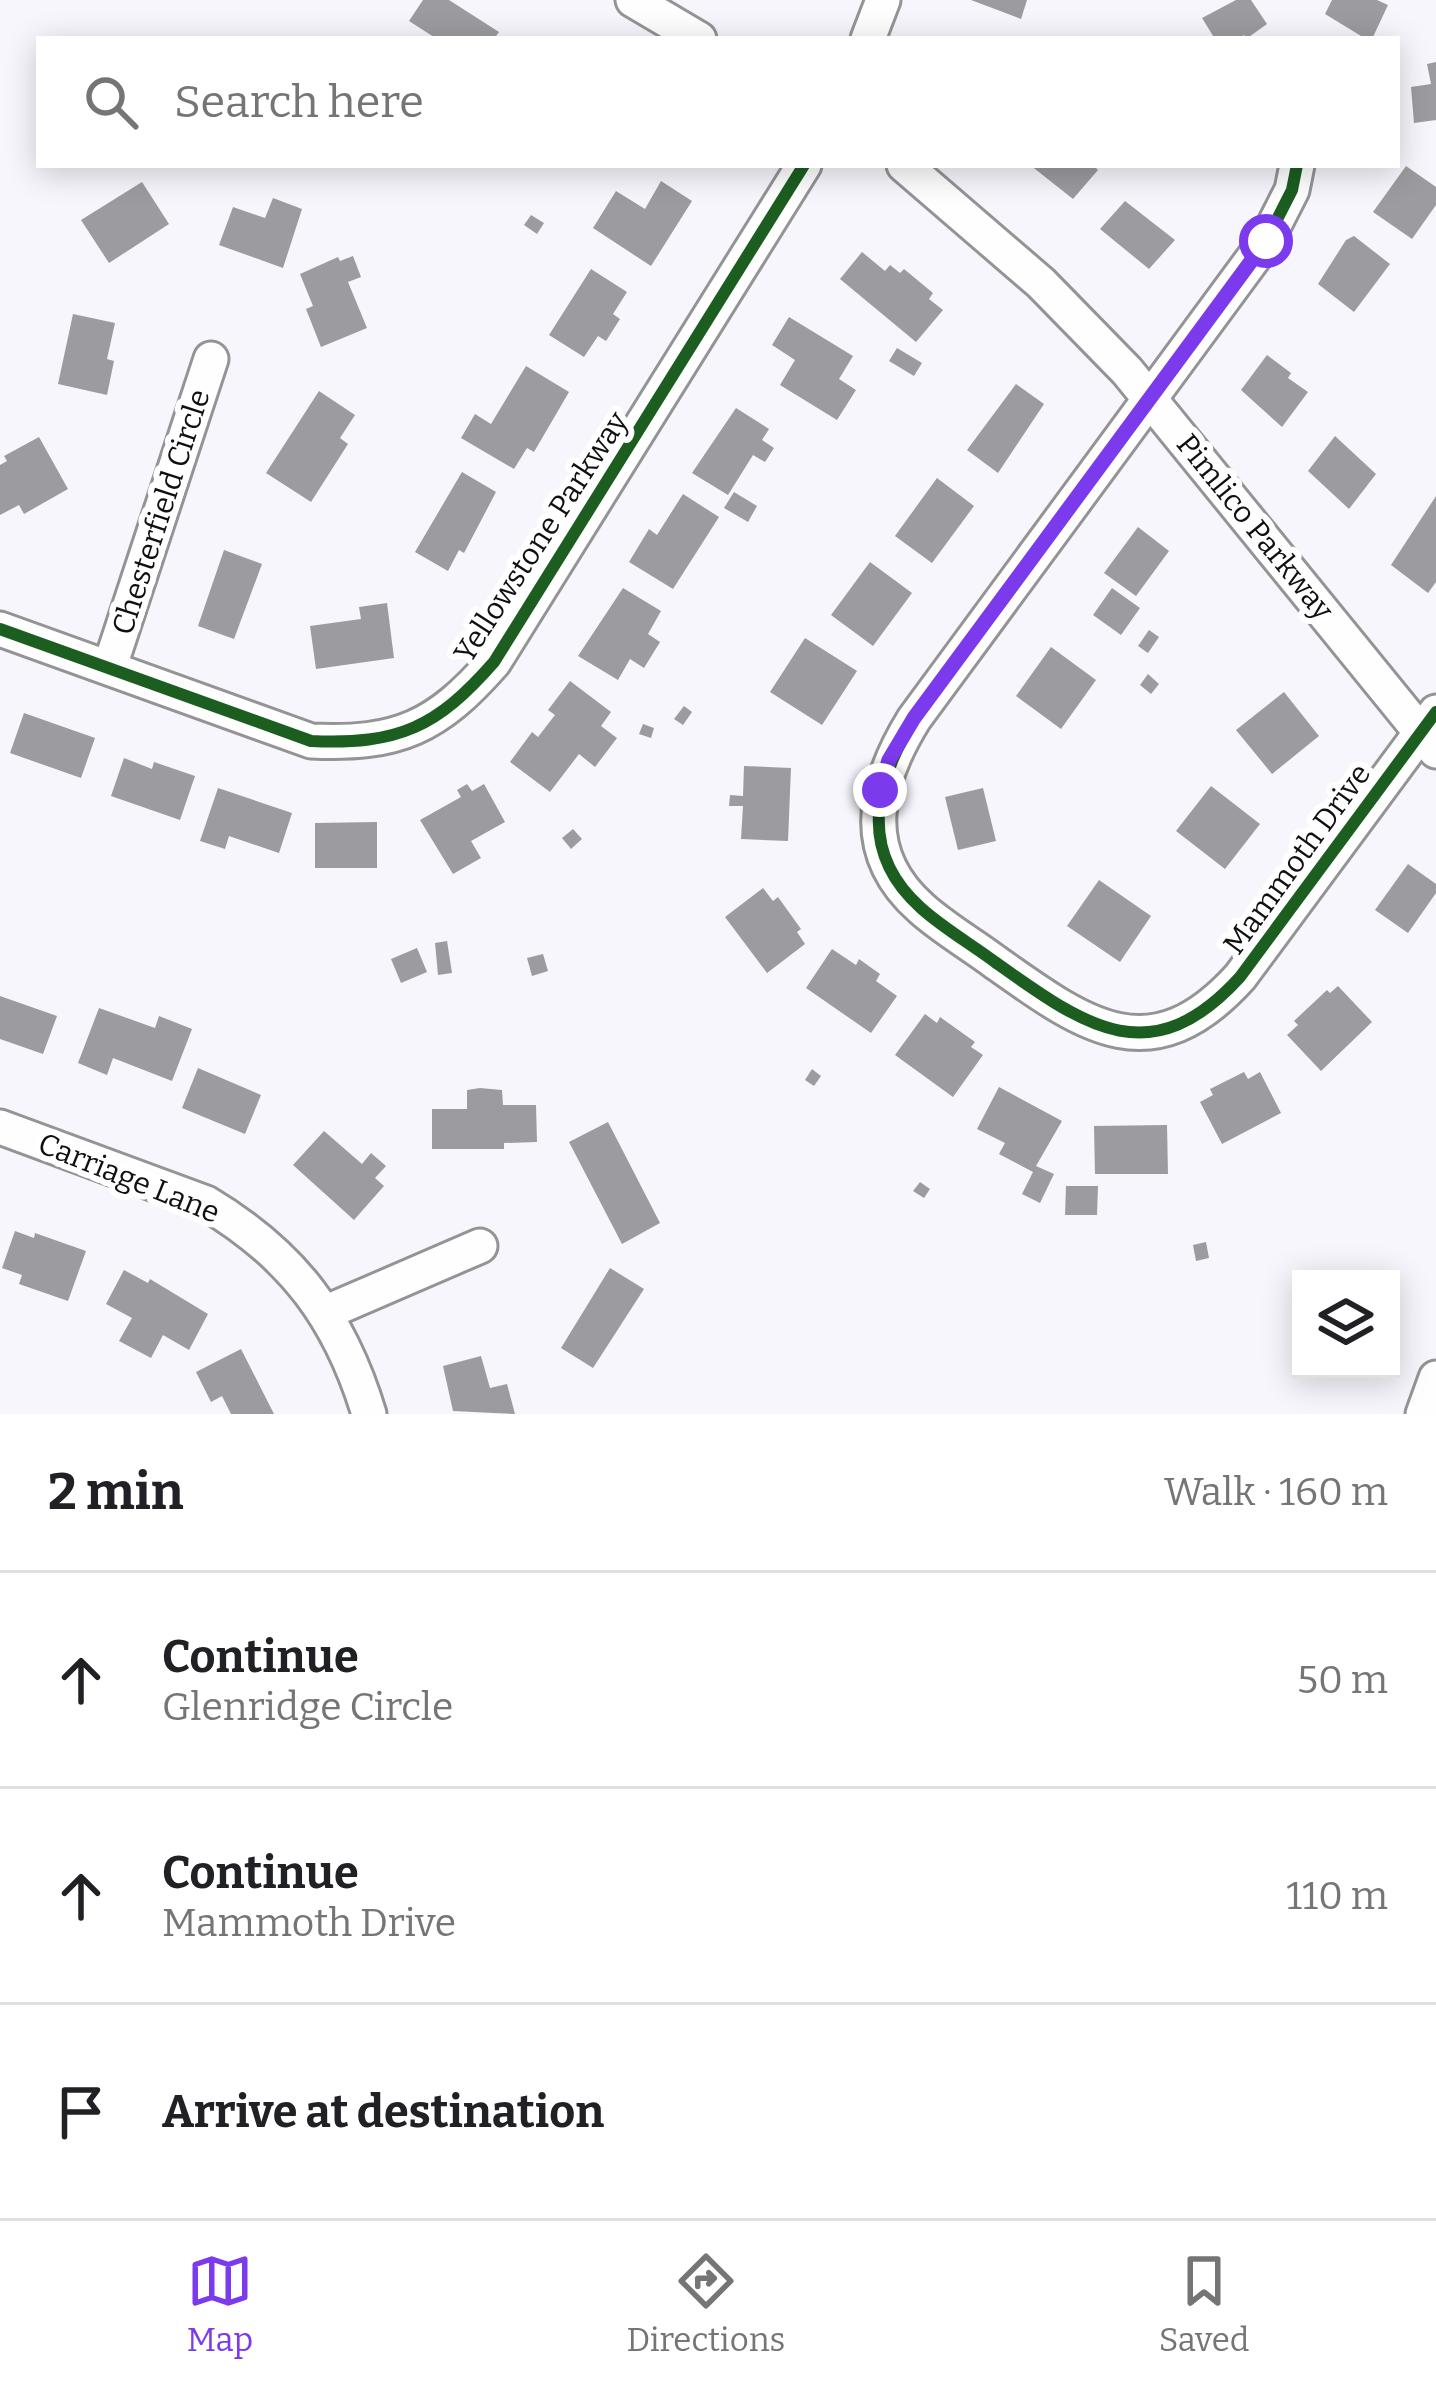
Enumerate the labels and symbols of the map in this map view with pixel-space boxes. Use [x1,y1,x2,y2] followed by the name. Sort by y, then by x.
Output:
[1239,214,1293,268] route start
[104,385,218,639] street label: Chesterfield Circle
[446,405,636,669] street label: Yellowstone Parkway
[1169,427,1341,627] street label: Pimlico Parkway
[1216,757,1378,961] street label: Mammoth Drive
[853,763,907,817] route end
[33,1125,225,1231] street label: Carriage Lane

